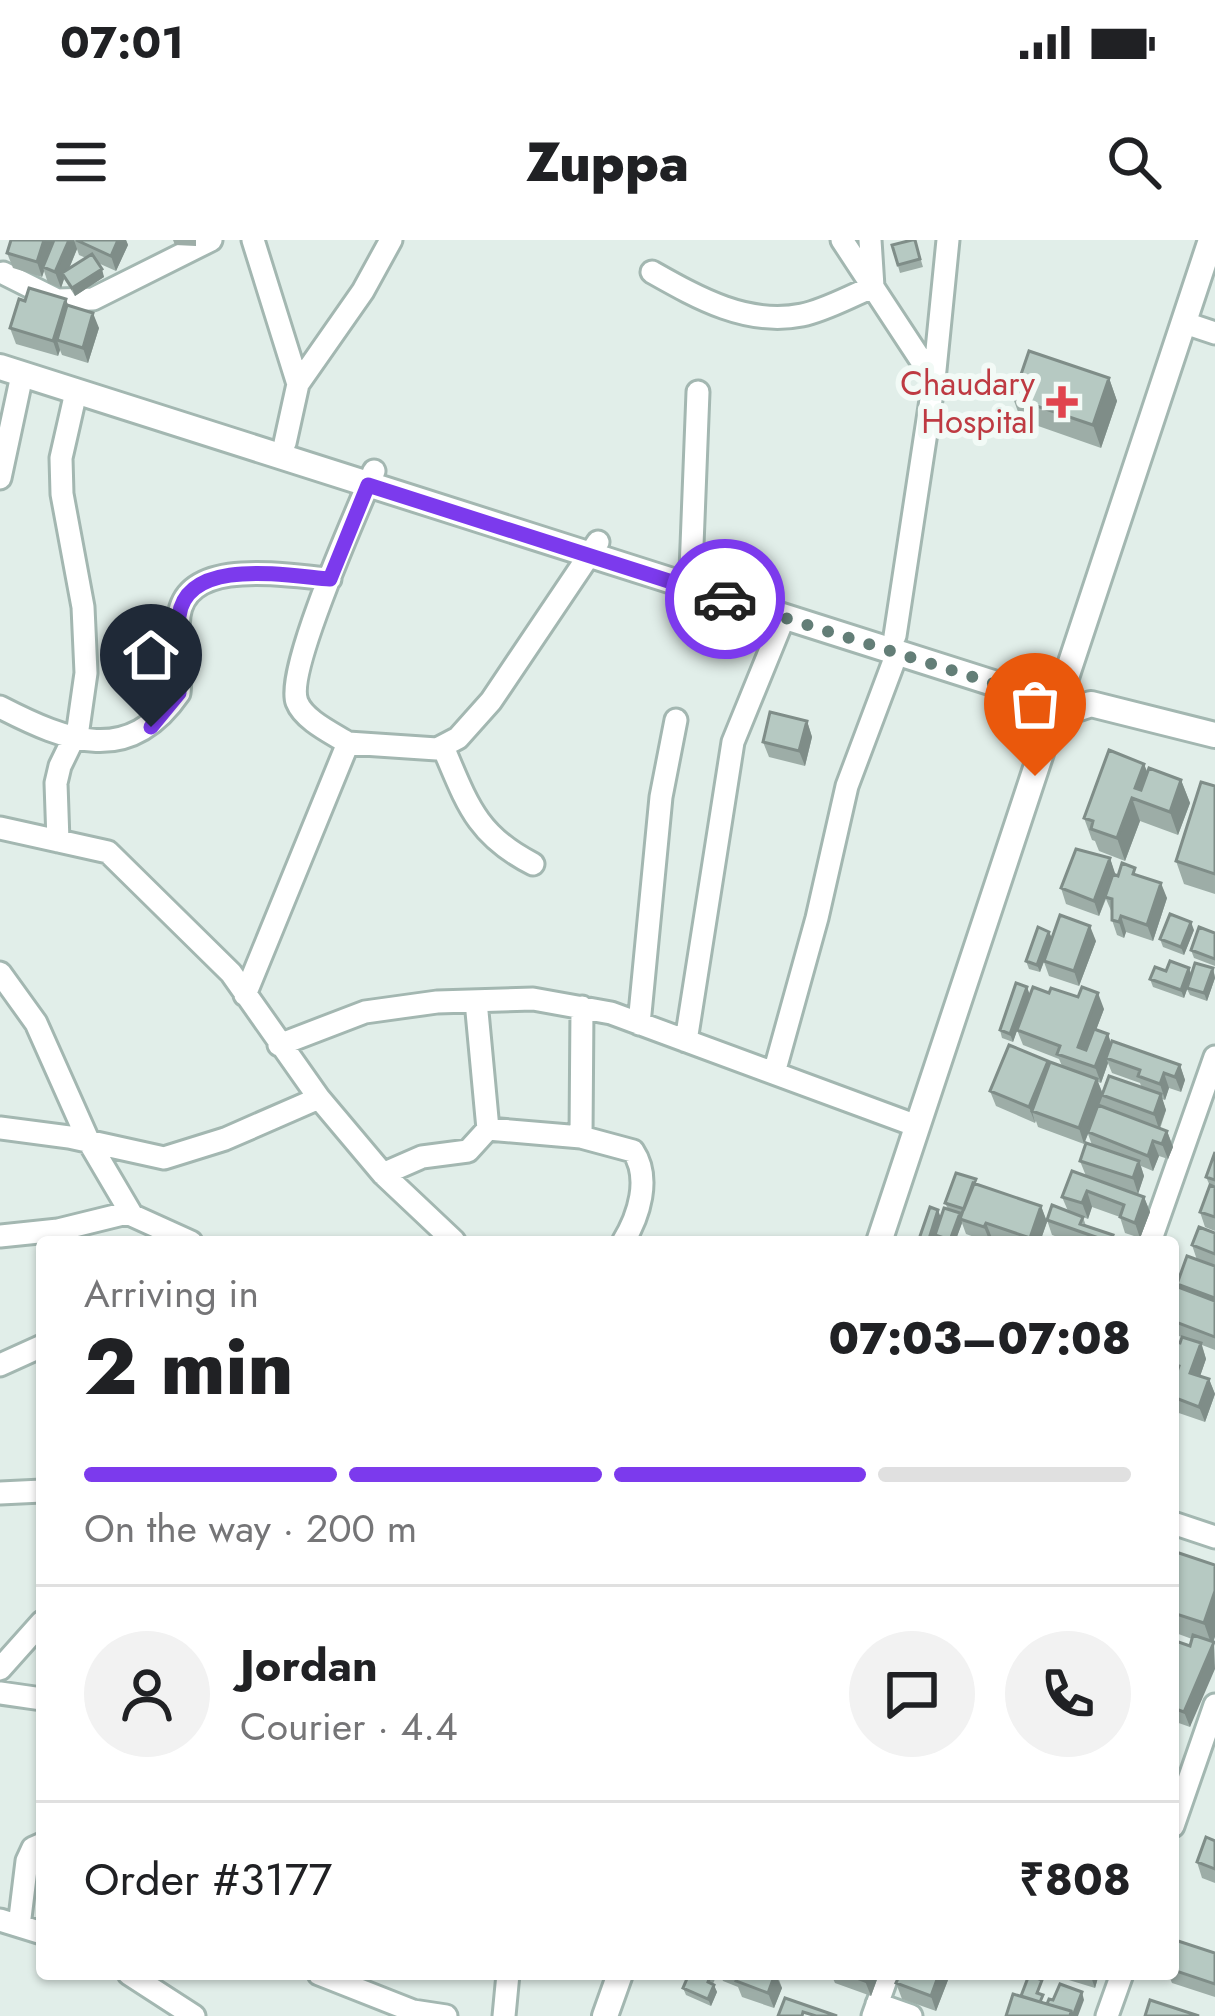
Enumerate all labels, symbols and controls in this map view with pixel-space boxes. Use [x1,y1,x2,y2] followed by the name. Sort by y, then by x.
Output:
[60,10,184,75] text: 07:01
[526,123,689,201] text: Zuppa
[48,129,114,195] icon: menu
[1101,129,1167,195] icon: search
[900,360,1035,445] place label: Chaudary Hospital
[1046,386,1078,418] marker: Chaudary Hospital
[665,539,785,659] courier
[692,566,758,632] icon: car
[100,604,202,727] pin
[118,622,184,688] icon: home
[984,653,1086,776] pin
[1002,671,1068,737] icon: bag
[84,1265,259,1322] text: Arriving in
[828,1306,1131,1371] text: 07:03–07:08
[84,1311,293,1423] text: 2 min
[84,1500,417,1557] text: On the way · 200 m
[84,1631,210,1757] button: person
[849,1631,975,1757] button: chat
[1005,1631,1131,1757] button: phone
[240,1633,378,1698] text: Jordan
[240,1698,458,1755] text: Courier · 4.4
[84,1847,332,1912] text: Order #3177
[1019,1847,1131,1912] text: ₹808

